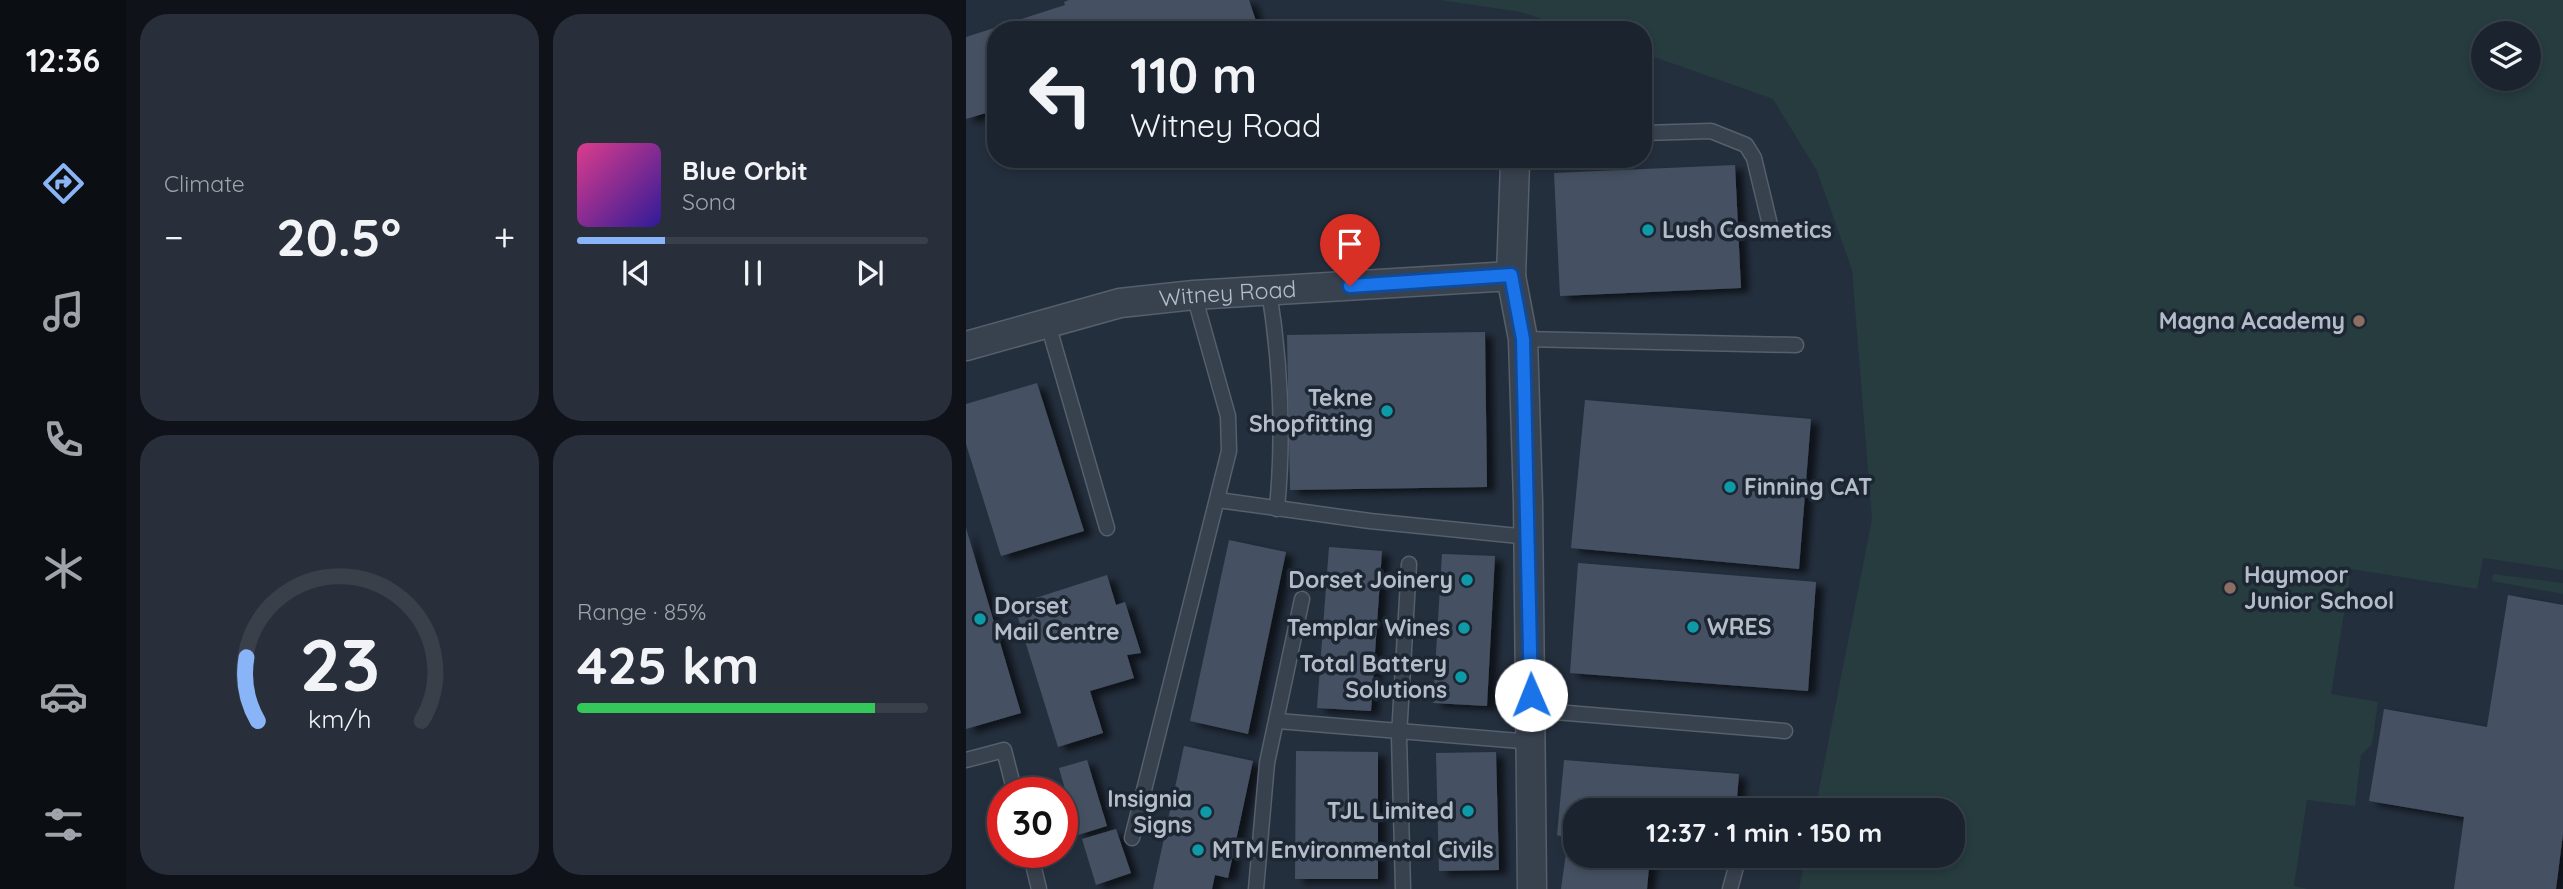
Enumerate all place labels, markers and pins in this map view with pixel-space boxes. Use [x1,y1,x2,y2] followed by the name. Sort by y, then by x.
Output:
[1320,214,1380,286] pin
[1662,215,1832,244] place label: Lush Cosmetics
[1640,222,1656,238] marker: Lush Cosmetics
[2159,306,2345,335] place label: Magna Academy
[2351,313,2367,329] marker: Magna Academy
[1249,383,1373,438] place label: Tekne Shopfitting
[1379,403,1395,419] marker: Tekne Shopfitting
[1744,472,1872,501] place label: Finning CAT
[1722,479,1738,495] marker: Finning CAT
[2244,560,2394,615] place label: Haymoor Junior School
[1288,565,1453,594] place label: Dorset Joinery
[1459,572,1475,588] marker: Dorset Joinery
[2222,580,2238,596] marker: Haymoor Junior School
[994,591,1120,646] place label: Dorset Mail Centre
[972,611,988,627] marker: Dorset Mail Centre
[1707,612,1771,641] place label: WRES
[1287,613,1450,642] place label: Templar Wines
[1685,619,1701,635] marker: WRES
[1456,620,1472,636] marker: Templar Wines
[1299,649,1447,704] place label: Total Battery Solutions
[1453,669,1469,685] marker: Total Battery Solutions
[1107,784,1192,839] place label: Insignia Signs
[1327,796,1454,825] place label: TJL Limited
[1460,803,1476,819] marker: TJL Limited
[1198,804,1214,820] marker: Insignia Signs
[1212,835,1494,864] place label: MTM Environmental Civils
[1190,842,1206,858] marker: MTM Environmental Civils

